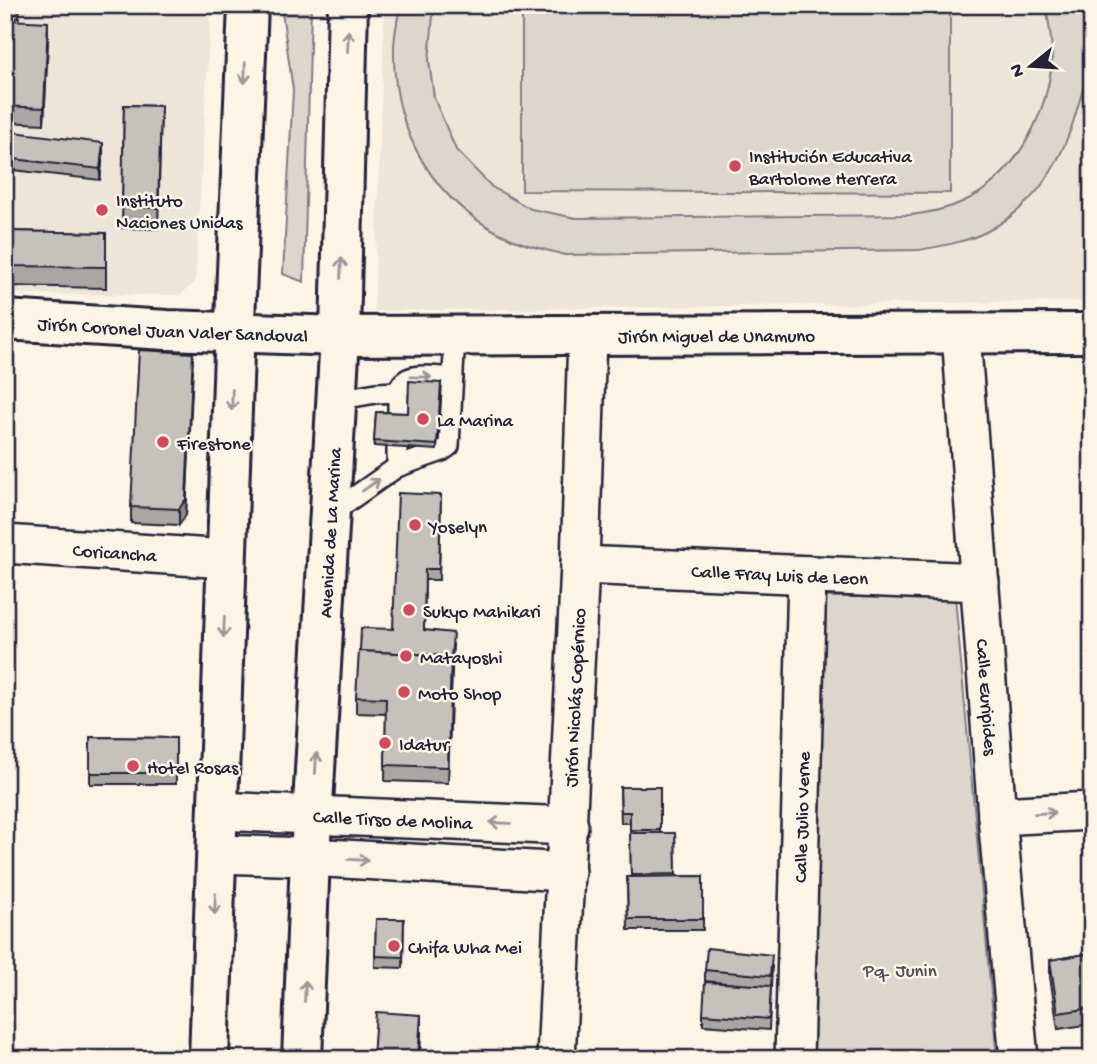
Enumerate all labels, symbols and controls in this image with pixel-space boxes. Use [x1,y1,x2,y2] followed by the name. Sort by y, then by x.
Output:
[341,29,354,52] one-way arrow
[996,32,1066,102] north arrow
[1005,61,1031,80] text: N
[239,62,252,85] one-way arrow
[748,147,913,192] place label: Institución Educativa Bartolome Herrera
[727,158,743,174] marker: Institución Educativa Bartolome Herrera
[116,191,244,236] place label: Instituto Naciones Unidas
[94,202,110,218] marker: Instituto Naciones Unidas
[335,257,348,280] one-way arrow
[37,314,308,350] street label: Jirón Coronel Juan Valer Sandoval
[618,326,815,350] street label: Jirón Miguel de Unamuno
[409,370,432,384] one-way arrow
[226,388,239,411] one-way arrow
[415,411,431,427] marker: La Marina
[437,411,515,434] place label: La Marina
[155,434,171,450] marker: Firestone
[176,434,251,457] place label: Firestone
[316,446,349,619] street label: Avenida de La Marina
[361,478,381,492] one-way arrow
[407,517,423,533] marker: Yoselyn
[427,517,487,540] place label: Yoselyn
[72,541,159,569] street label: Coricancha
[691,562,869,592] street label: Calle Fray Luis de Leon
[401,602,417,618] marker: Sukyo Mahikari
[423,602,541,625] place label: Sukyo Mahikari
[561,607,593,788] street label: Jirón Nicolás Copérnico
[217,616,231,639] one-way arrow
[969,638,1001,757] street label: Calle Euripides
[398,648,414,664] marker: Matayoshi
[420,648,503,671] place label: Matayoshi
[396,684,412,700] marker: Moto Shop
[418,684,502,707] place label: Moto Shop
[377,735,393,751] marker: Idatur
[399,735,451,758] place label: Idatur
[791,751,817,883] street label: Calle Julio Verne
[310,753,323,775] one-way arrow
[125,758,141,774] marker: Hotel Rosas
[147,758,239,781] place label: Hotel Rosas
[313,807,474,837] street label: Calle Tirso de Molina
[1033,807,1056,820] one-way arrow
[489,816,512,829] one-way arrow
[346,854,369,867] one-way arrow
[208,892,221,915] one-way arrow
[386,938,402,954] marker: Chifa Wha Mei
[408,938,522,961] place label: Chifa Wha Mei
[862,961,937,984] park label: Pq. Junin
[298,979,311,1002] one-way arrow

